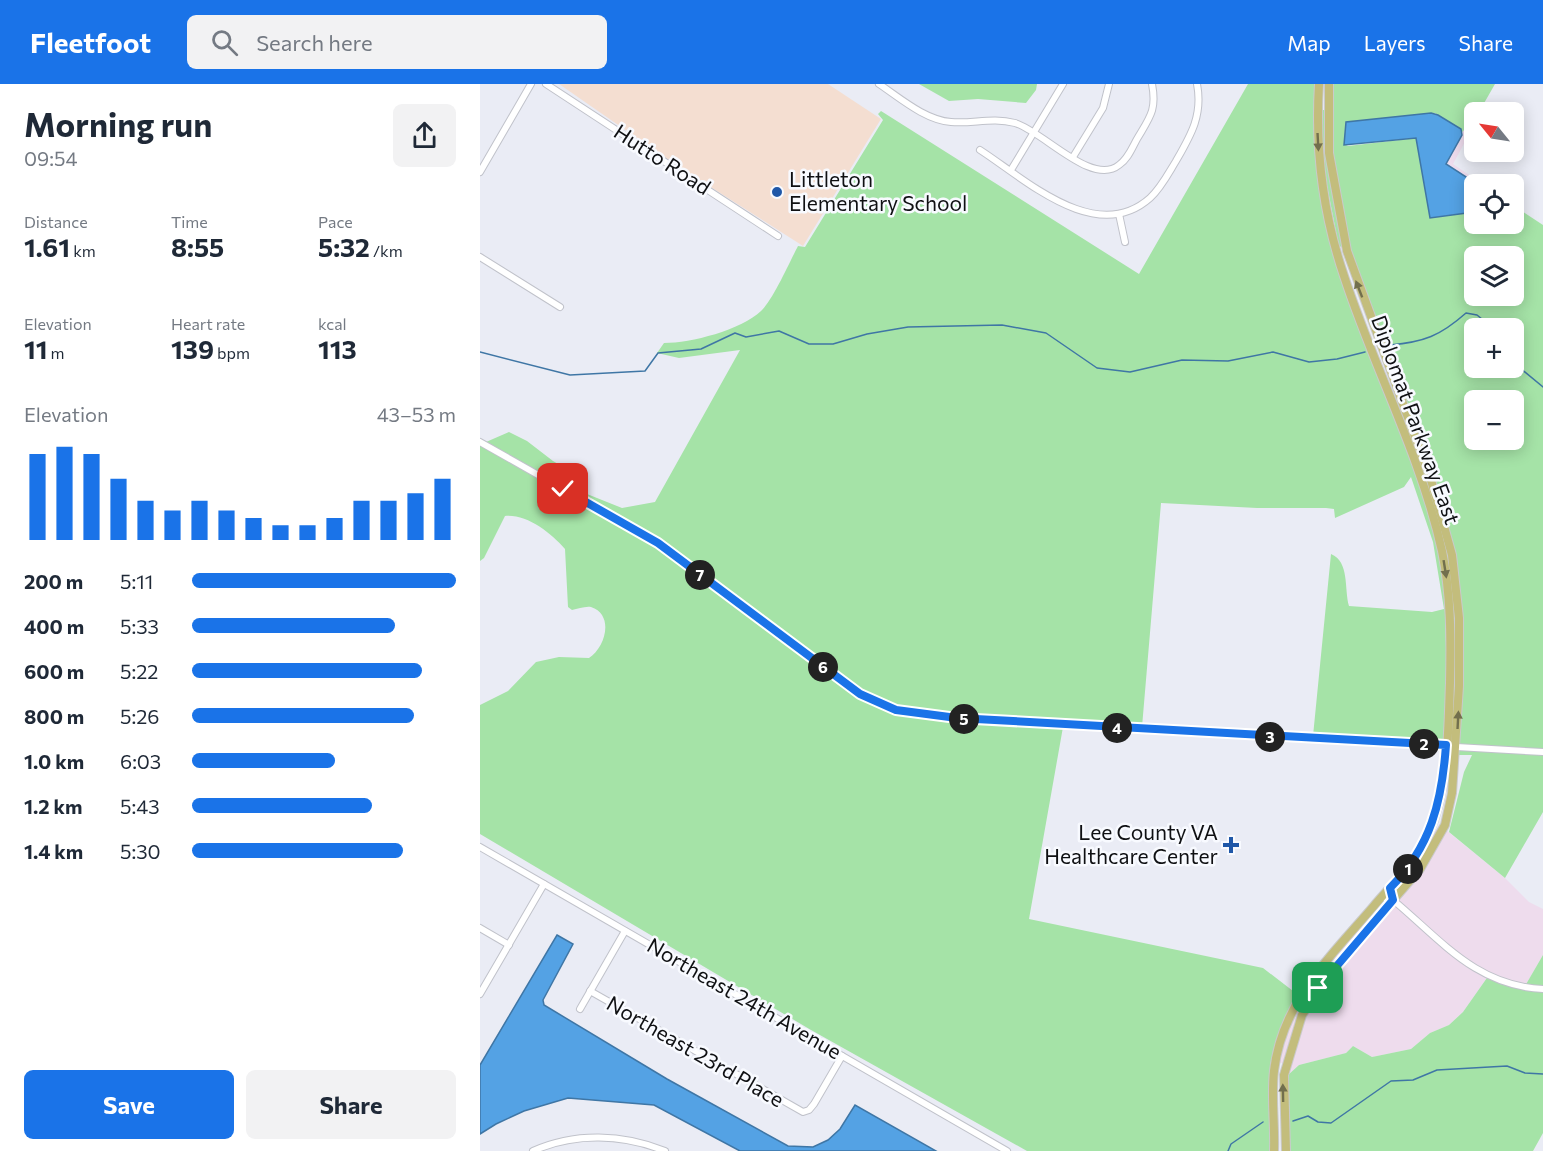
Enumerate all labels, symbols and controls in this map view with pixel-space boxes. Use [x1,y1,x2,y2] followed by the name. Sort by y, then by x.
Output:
[187,15,607,69] search box
[30,25,151,59] text: Fleetfoot
[208,26,241,59] icon: search
[256,29,373,56] text: Search here
[1287,30,1331,55] text: Map
[1364,30,1426,55] text: Layers
[1459,30,1513,55] text: Share
[1464,102,1524,162] north arrow
[1464,102,1524,450] map controls
[24,103,212,144] text: Morning run
[393,104,456,167] button: share
[610,118,716,199] street label: Hutto Road
[1313,133,1322,152] one-way arrow
[24,146,77,170] text: 09:54
[789,166,967,215] place label: Littleton Elementary School
[1464,174,1524,234] button: locate
[770,185,784,199] marker: Littleton Elementary School
[24,212,88,231] text: Distance
[171,212,208,231] text: Time
[318,212,353,231] text: Pace
[24,231,70,262] text: 1.61
[171,231,224,262] text: 8:55
[318,231,370,262] text: 5:32
[70,241,96,260] text: km
[370,241,403,260] text: /km
[1464,246,1524,306] button: layers
[1354,280,1364,298] one-way arrow
[1367,311,1466,528] street label: Diplomat Parkway East
[24,314,92,333] text: Elevation
[171,314,245,333] text: Heart rate
[318,314,347,333] text: kcal
[1464,318,1524,378] button: +
[24,333,48,364] text: 11
[171,333,214,364] text: 139
[318,333,357,364] text: 113
[48,343,65,362] text: m
[214,343,250,362] text: bpm
[1464,390,1524,450] button: −
[24,402,109,426] text: Elevation
[377,402,456,426] text: 43–53 m
[537,463,588,514] pin
[546,472,579,505] icon: check
[685,560,715,590] pin: 7
[1441,560,1450,579] one-way arrow
[696,565,704,584] text: 7
[24,569,83,593] text: 200 m
[120,569,153,593] text: 5:11
[24,614,84,638] text: 400 m
[120,614,159,638] text: 5:33
[808,652,838,682] pin: 6
[818,657,828,676] text: 6
[24,659,84,683] text: 600 m
[120,659,158,683] text: 5:22
[24,704,84,728] text: 800 m
[120,704,159,728] text: 5:26
[949,704,979,734] pin: 5
[959,709,969,728] text: 5
[1453,710,1462,729] one-way arrow
[1102,713,1132,743] pin: 4
[1112,718,1122,737] text: 4
[1255,722,1285,752] pin: 3
[1265,727,1275,746] text: 3
[1409,729,1439,759] pin: 2
[1419,734,1429,753] text: 2
[24,749,84,773] text: 1.0 km
[120,749,161,773] text: 6:03
[24,794,82,818] text: 1.2 km
[120,794,160,818] text: 5:43
[1044,819,1218,868] place label: Lee County VA Healthcare Center
[1222,836,1240,854] marker: Lee County VA Healthcare Center
[24,839,83,863] text: 1.4 km
[120,839,161,863] text: 5:30
[1393,854,1423,884] pin: 1
[1404,859,1412,878] text: 1
[643,932,846,1064] street label: Northeast 24th Avenue
[1292,962,1343,1013] pin
[1301,971,1334,1004] icon: arrive
[603,990,789,1112] street label: Northeast 23rd Place
[24,1070,234,1139] button: Save
[246,1070,456,1139] button: Share
[1279,1083,1288,1102] one-way arrow

